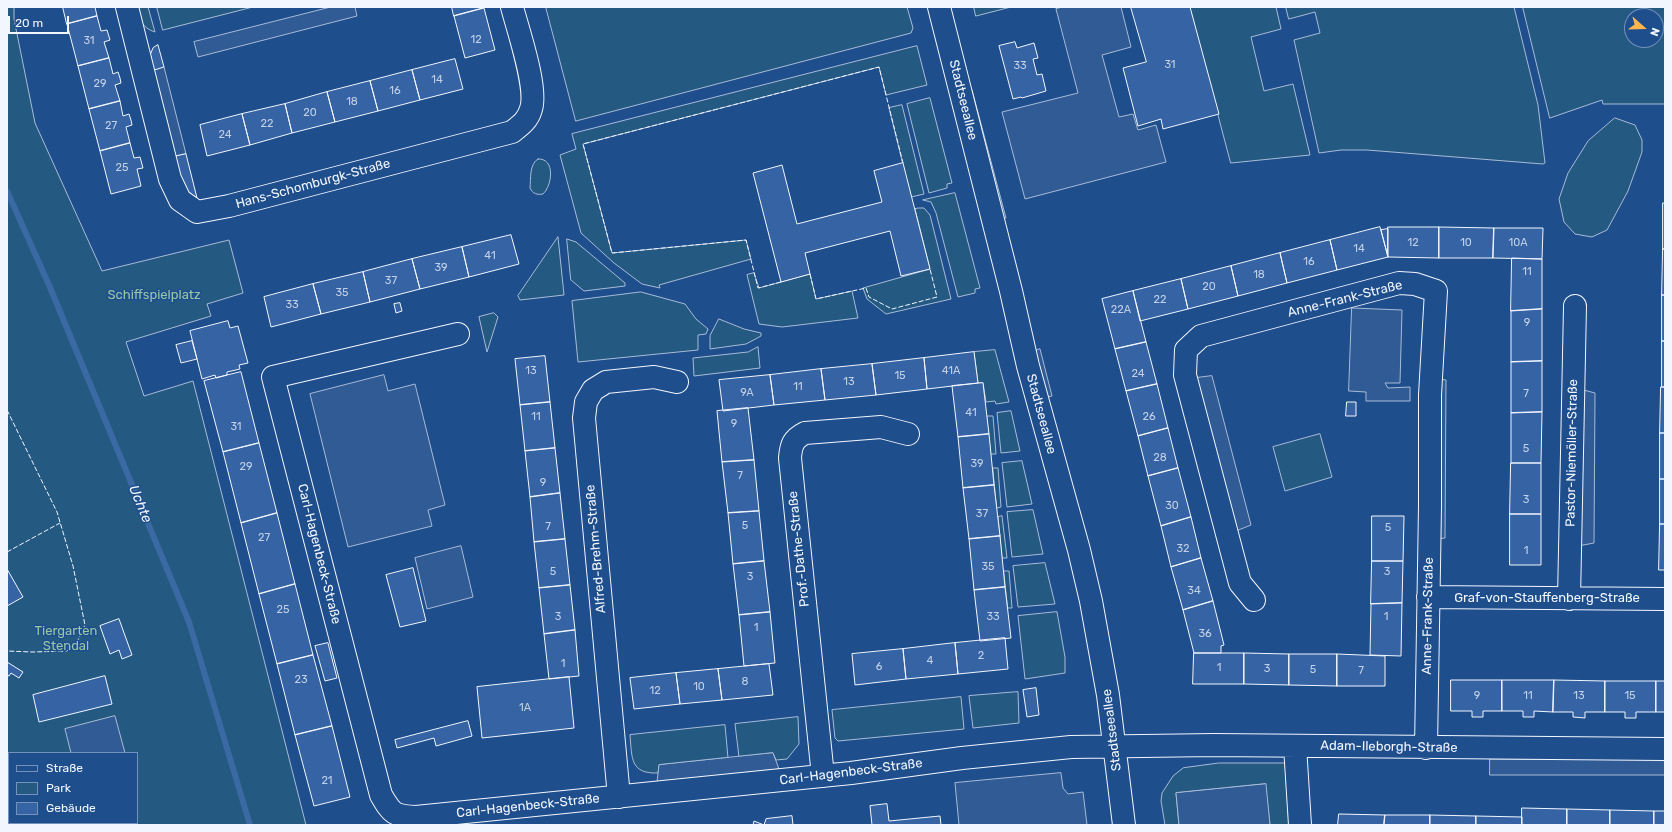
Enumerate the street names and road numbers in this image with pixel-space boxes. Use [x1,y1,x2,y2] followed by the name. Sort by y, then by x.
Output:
[945,58,981,142] street label: Stadtseeallee
[234,156,392,212] street label: Hans-Schomburgk-Straße
[1286,277,1404,321] street label: Anne-Frank-Straße
[1023,372,1059,456] street label: Stadtseeallee
[1563,379,1581,527] street label: Pastor-Niemöller-Straße
[294,482,344,626] street label: Carl-Hagenbeck-Straße
[583,484,609,614] street label: Alfred-Brehm-Straße
[785,490,813,608] street label: Prof.-Dathe-Straße
[1419,557,1437,675] street label: Anne-Frank-Straße
[1454,590,1640,606] street label: Graf-von-Stauffenberg-Straße
[1099,688,1125,772] street label: Stadtseeallee
[1320,738,1458,756] street label: Adam-Ileborgh-Straße
[779,755,923,789] street label: Carl-Hagenbeck-Straße
[456,791,600,821] street label: Carl-Hagenbeck-Straße

